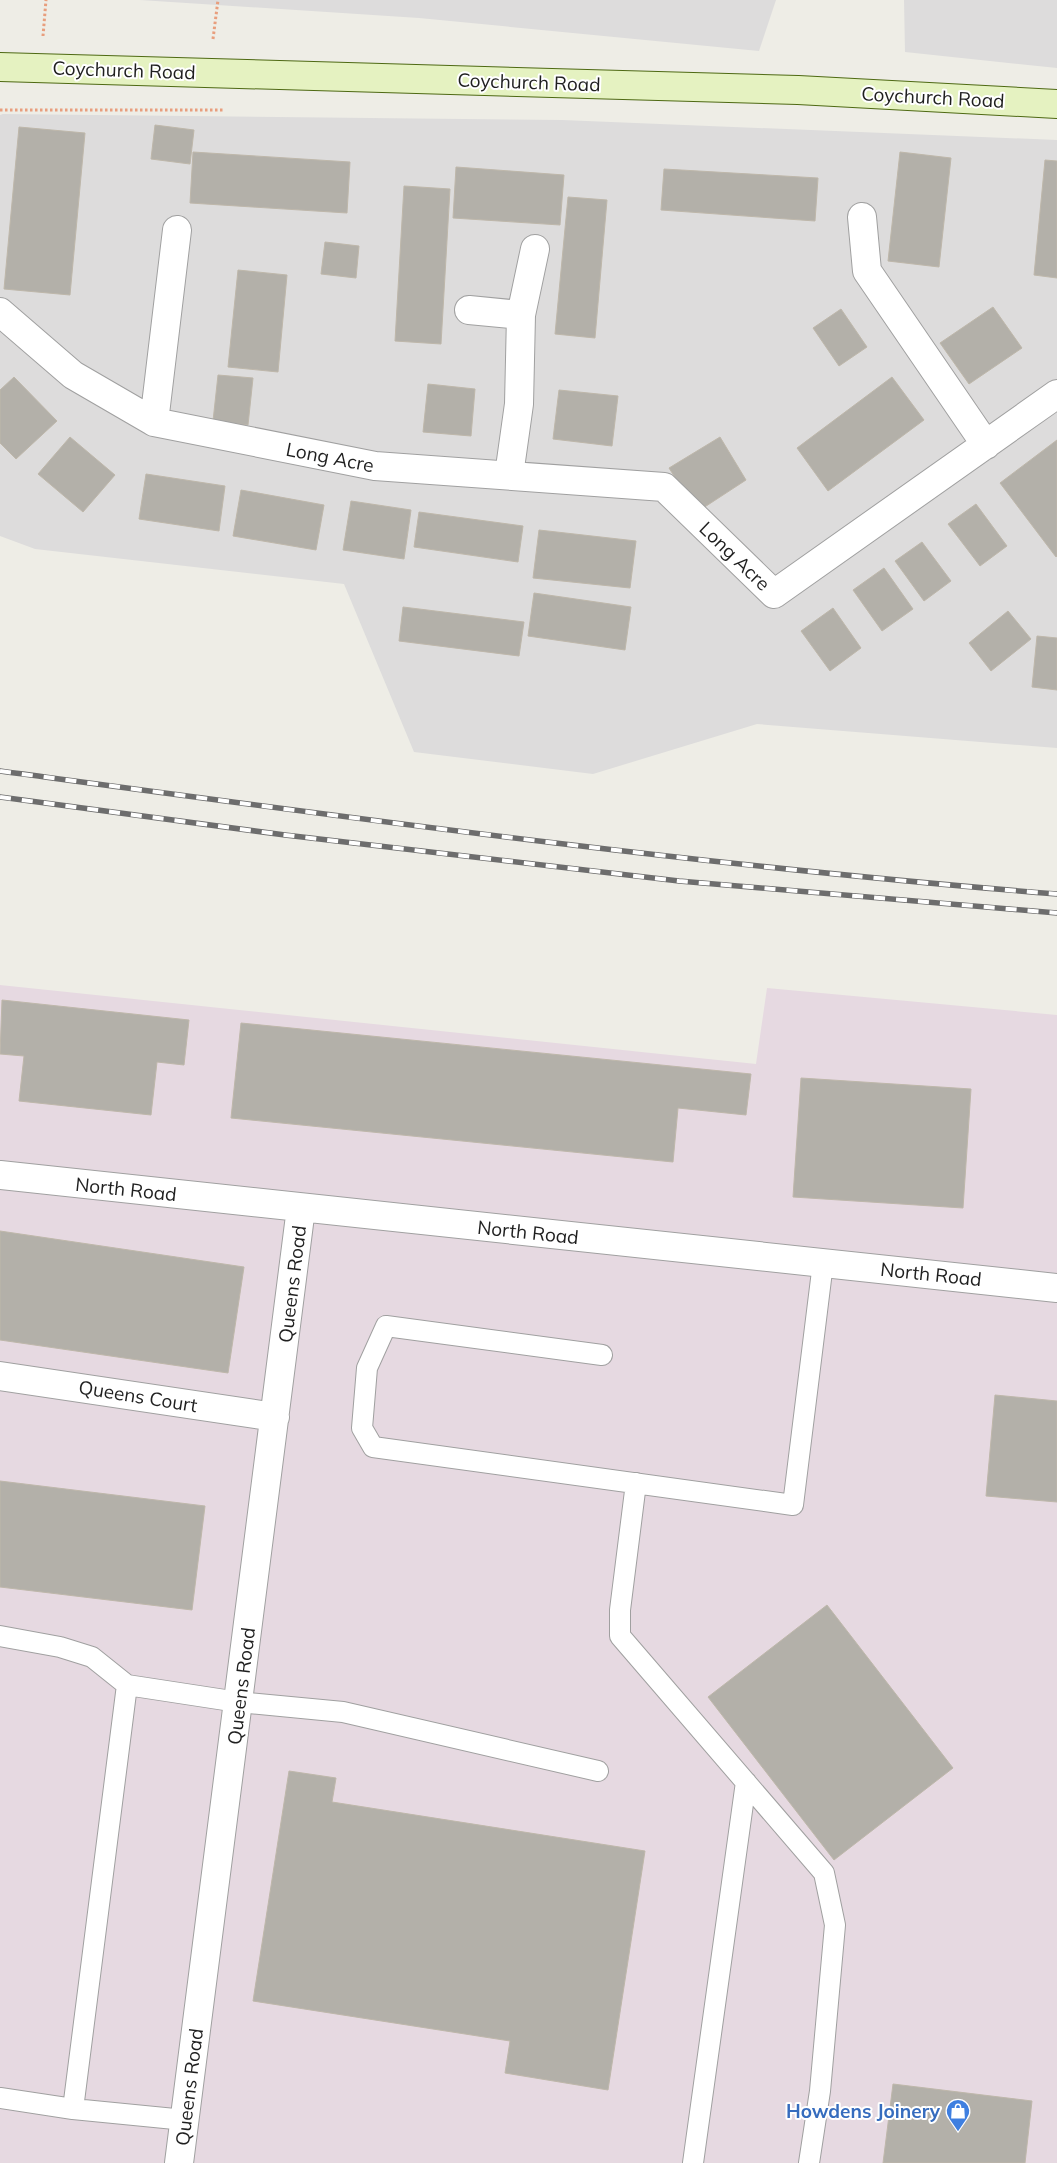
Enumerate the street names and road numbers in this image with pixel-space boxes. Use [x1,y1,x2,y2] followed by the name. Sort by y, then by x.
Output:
[52,56,196,84] street label: Coychurch Road
[457,68,601,96] street label: Coychurch Road
[861,81,1005,113] street label: Coychurch Road
[284,437,376,477] street label: Long Acre
[695,516,775,596] street label: Long Acre
[74,1172,178,1206] street label: North Road
[476,1215,580,1249] street label: North Road
[273,1224,311,1344] street label: Queens Road
[879,1257,983,1291] street label: North Road
[77,1375,199,1417] street label: Queens Court
[222,1626,260,1746] street label: Queens Road
[170,2027,208,2147] street label: Queens Road

